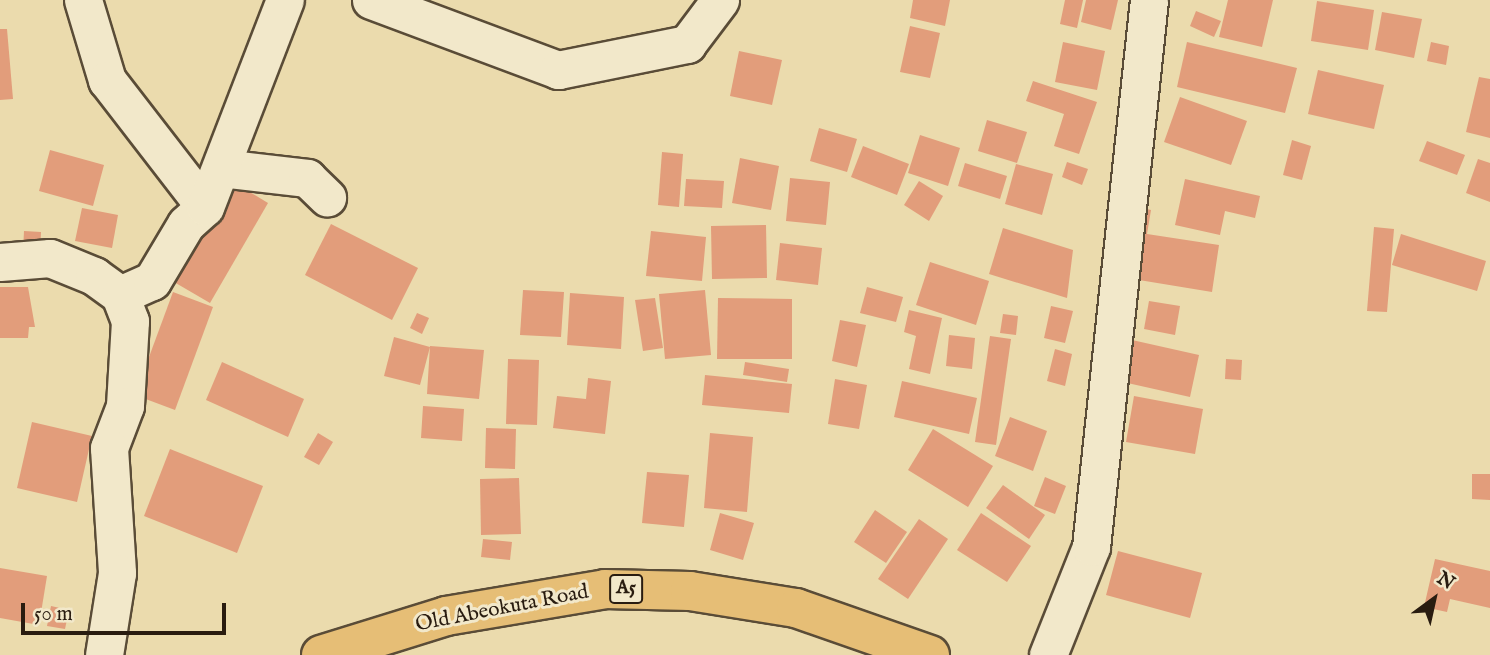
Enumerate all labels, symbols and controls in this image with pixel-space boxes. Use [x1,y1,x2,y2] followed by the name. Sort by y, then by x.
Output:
[1399,564,1469,634] north arrow
[1432,567,1459,596] text: N
[608,574,644,604] road number: A5
[413,580,591,638] street label: Old Abeokuta Road
[24,588,229,632] scale bar
[34,601,73,628] text: 50 m

